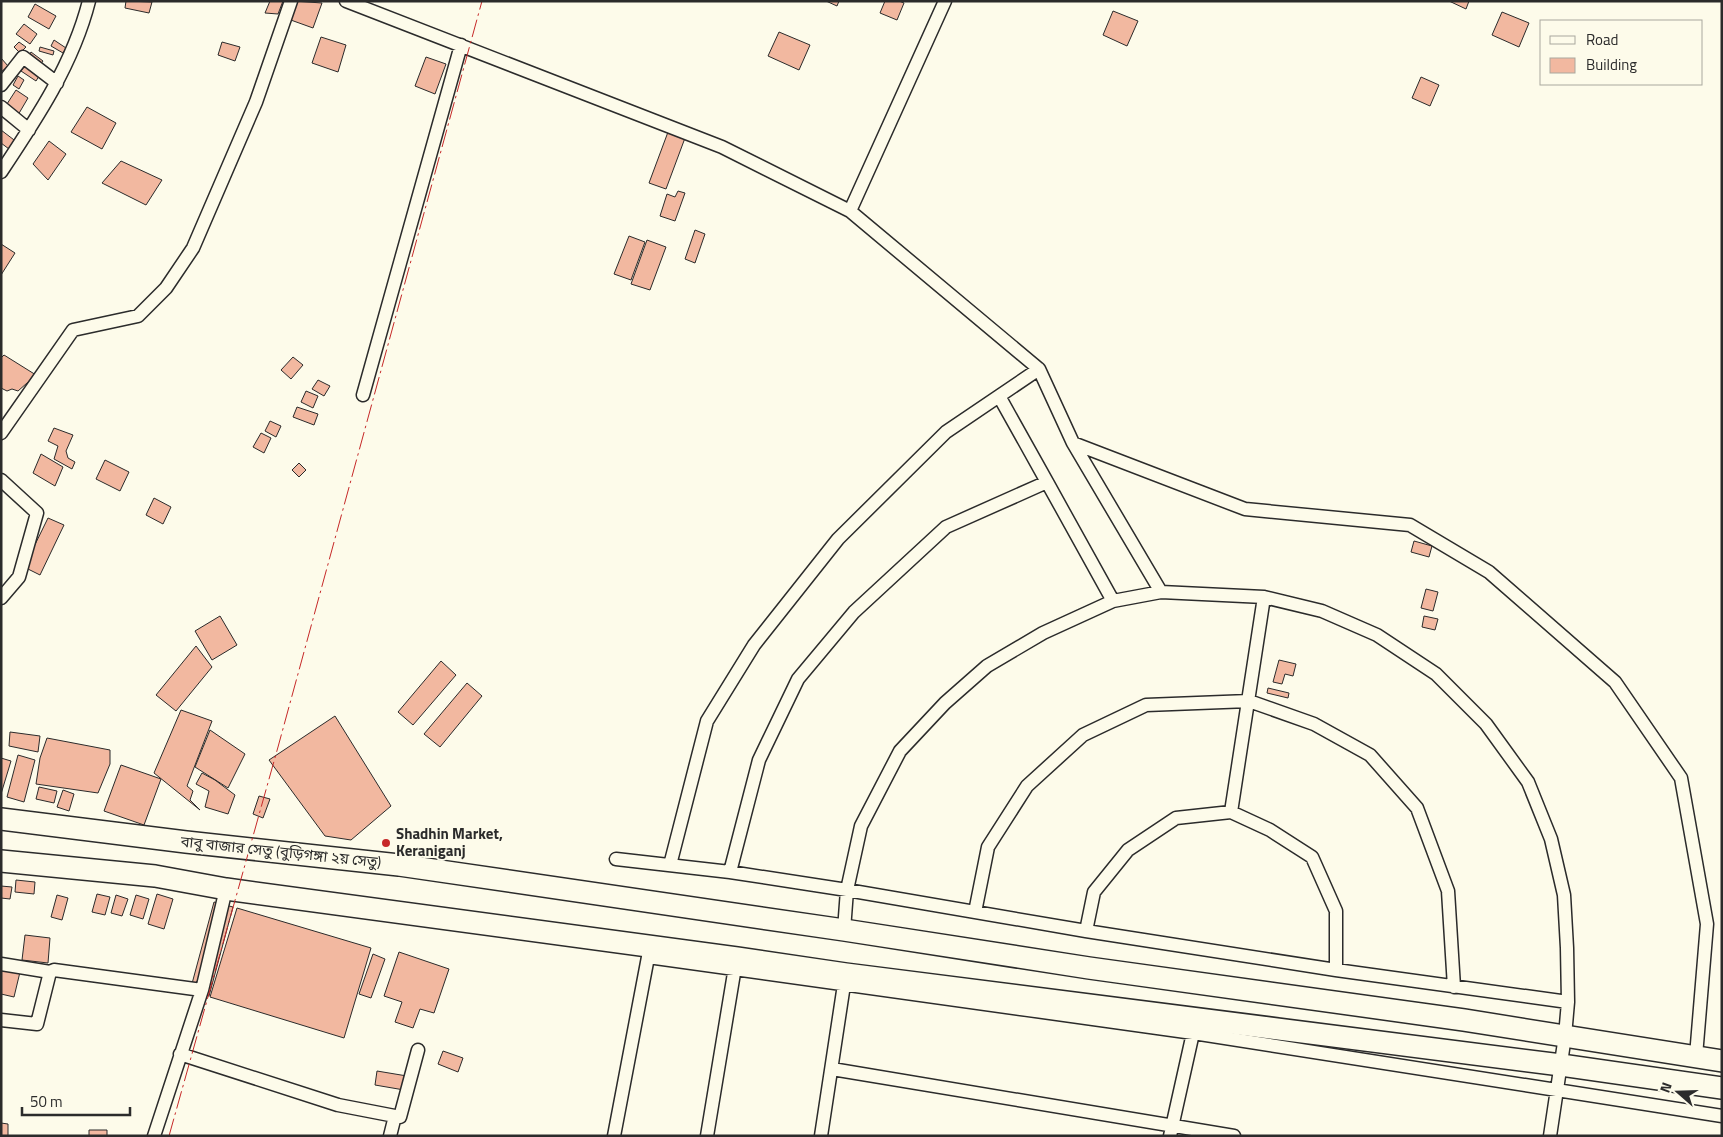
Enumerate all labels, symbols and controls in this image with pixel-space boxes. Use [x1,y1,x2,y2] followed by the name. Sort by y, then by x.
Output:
[1540,20,1703,85] legend
[1586,28,1618,51] text: Road
[1586,53,1637,76] text: Building
[396,822,503,862] place label: Shadhin Market, Keraniganj
[179,829,383,873] street label: বাবু বাজার সেতু (বুড়িগঙ্গা ২য় সেতু)
[380,837,392,849] marker: Shadhin Market, Keraniganj
[1653,1067,1703,1117] north arrow
[1654,1079,1677,1096] text: N
[22,1084,130,1116] scale bar
[30,1090,63,1113] text: 50 m

